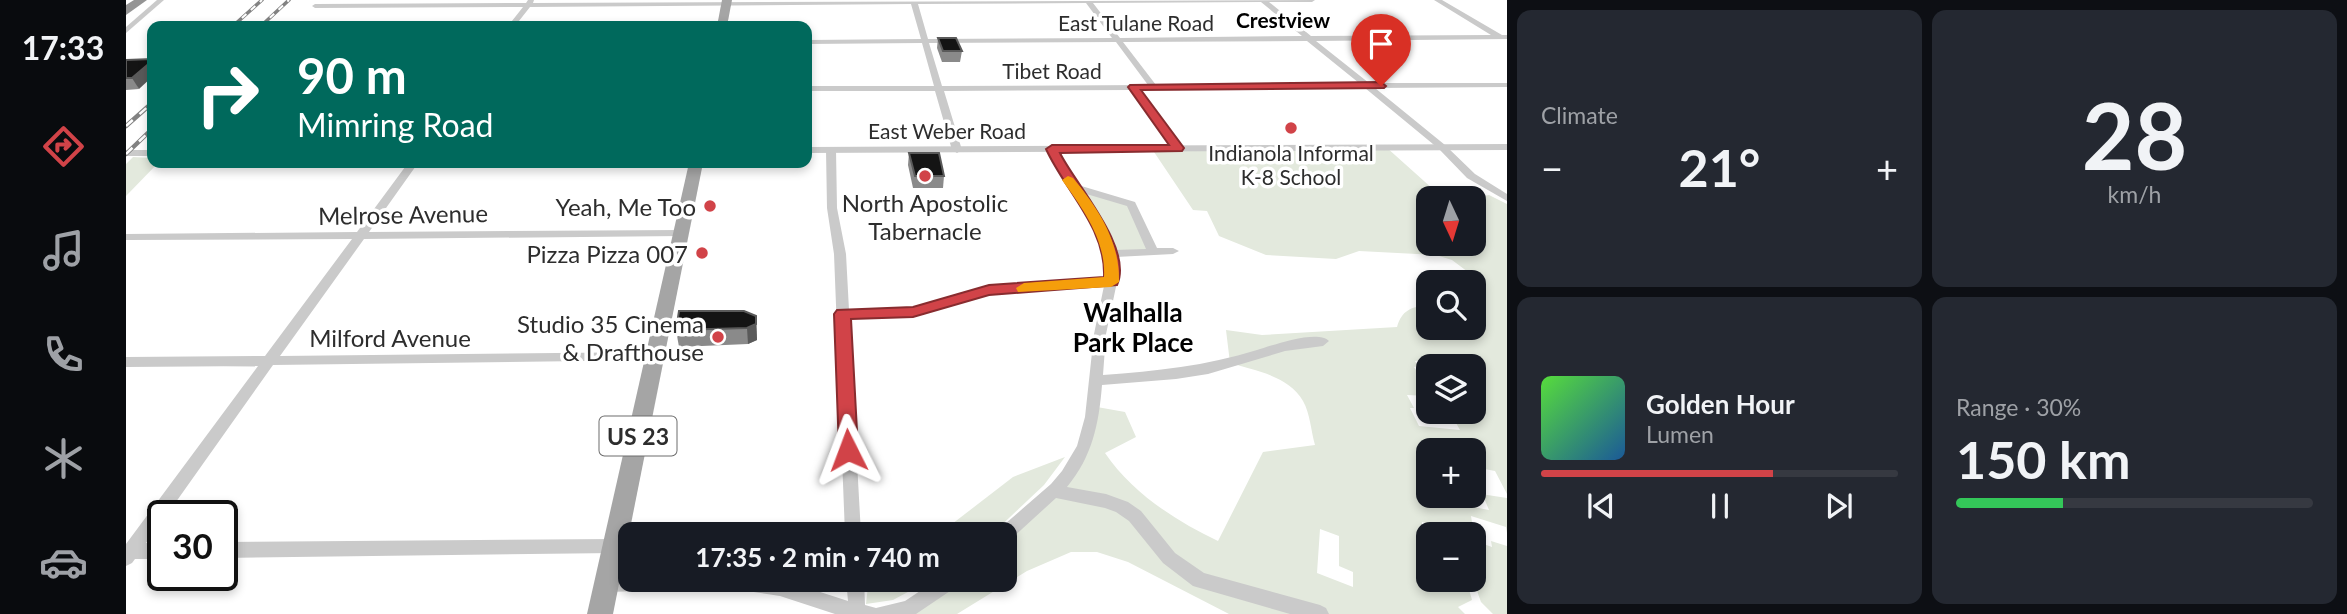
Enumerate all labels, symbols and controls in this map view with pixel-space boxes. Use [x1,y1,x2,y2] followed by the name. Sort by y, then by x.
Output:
[1236,7,1330,32] district label: Crestview
[1058,10,1214,35] street label: East Tulane Road
[1351,14,1411,86] pin
[1362,25,1400,63] icon: arrive
[22,28,104,67] text: 17:33
[297,46,407,104] text: 90 m
[182,49,273,140] icon: right
[1002,58,1102,83] street label: Tibet Road
[2082,80,2187,189] text: 28
[1541,101,1618,129] text: Climate
[297,105,493,144] text: Mimring Road
[868,118,1026,143] street label: East Weber Road
[1283,120,1299,136] marker: Indianola Informal K-8 School
[39,122,88,171] icon: directions
[1679,136,1760,198] text: 21°
[1208,140,1374,189] place label: Indianola Informal K-8 School
[1541,145,1563,191] text: −
[1876,145,1898,191] text: +
[917,168,933,184] marker: North Apostolic Tabernacle
[2108,180,2161,208] text: km/h
[1416,186,1486,256] north arrow
[1416,186,1486,592] map controls
[842,188,1008,245] place label: North Apostolic Tabernacle
[556,192,696,221] place label: Yeah, Me Too
[318,198,488,230] street label: Melrose Avenue
[702,198,718,214] marker: Yeah, Me Too
[39,226,88,275] icon: music
[527,239,688,268] place label: Pizza Pizza 007
[694,245,710,261] marker: Pizza Pizza 007
[1416,270,1486,340] button: search
[1073,296,1193,358] district label: Walhalla Park Place
[517,309,704,366] place label: Studio 35 Cinema & Drafthouse
[309,323,471,352] street label: Milford Avenue
[710,329,726,345] marker: Studio 35 Cinema & Drafthouse
[39,330,88,379] icon: phone
[1416,354,1486,424] button: layers
[1646,388,1795,420] text: Golden Hour
[1956,393,2081,421] text: Range · 30%
[811,413,885,487] position arrow
[600,416,676,456] road number: US 23
[1646,420,1714,448] text: Lumen
[1956,428,2130,490] text: 150 km
[39,434,88,483] icon: climate
[1416,438,1486,508] button: +
[1582,487,1620,525] icon: previous
[1701,487,1739,525] icon: pause
[1820,487,1858,525] icon: next
[147,500,238,591] speed limit sign: 30
[1416,522,1486,592] button: −
[39,538,88,587] icon: car
[695,541,940,573] text: 17:35 · 2 min · 740 m

